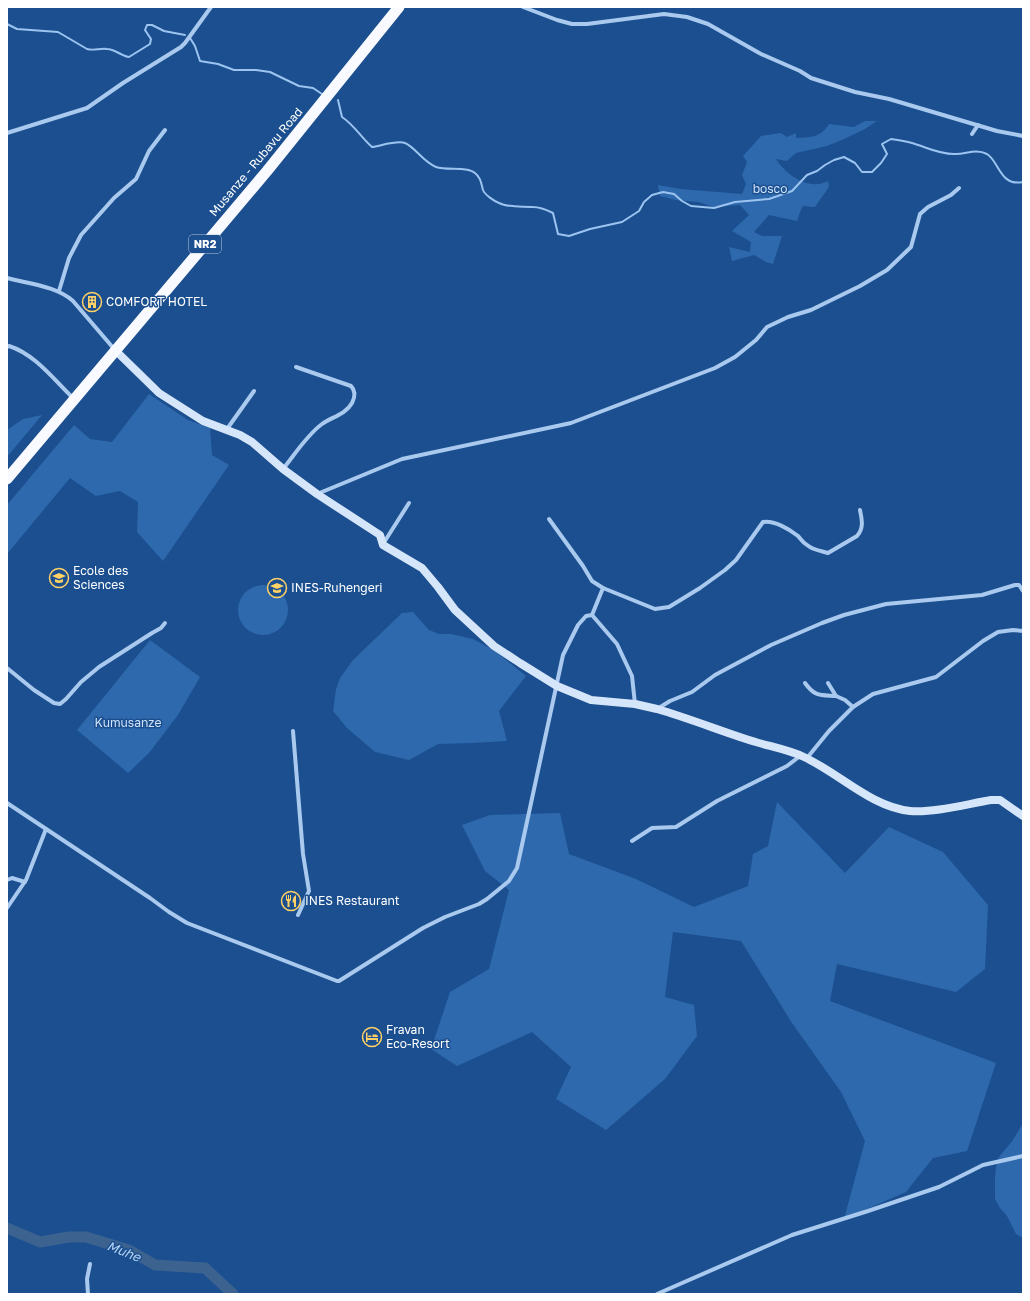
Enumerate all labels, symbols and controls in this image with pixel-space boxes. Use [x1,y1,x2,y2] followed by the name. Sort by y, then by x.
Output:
[206,104,305,219] street label: Musanze - Rubavu Road
[753,181,787,196] park label: bosco
[189,235,221,253] road number: NR2
[81,291,103,313] building icon: COMFORT HOTEL
[106,294,207,309] place label: COMFORT HOTEL
[73,563,128,592] place label: Ecole des Sciences
[48,567,70,589] school or university icon: Ecole des Sciences
[266,577,288,599] school or university icon: INES-Ruhengeri
[291,580,383,595] place label: INES-Ruhengeri
[95,715,161,730] park label: Kumusanze
[280,890,302,912] restaurant icon: INES Restaurant
[305,893,400,908] place label: INES Restaurant
[386,1022,450,1051] place label: Fravan Eco-Resort
[361,1026,383,1048] hotel icon: Fravan Eco-Resort
[105,1237,144,1265] water label: Muhe

